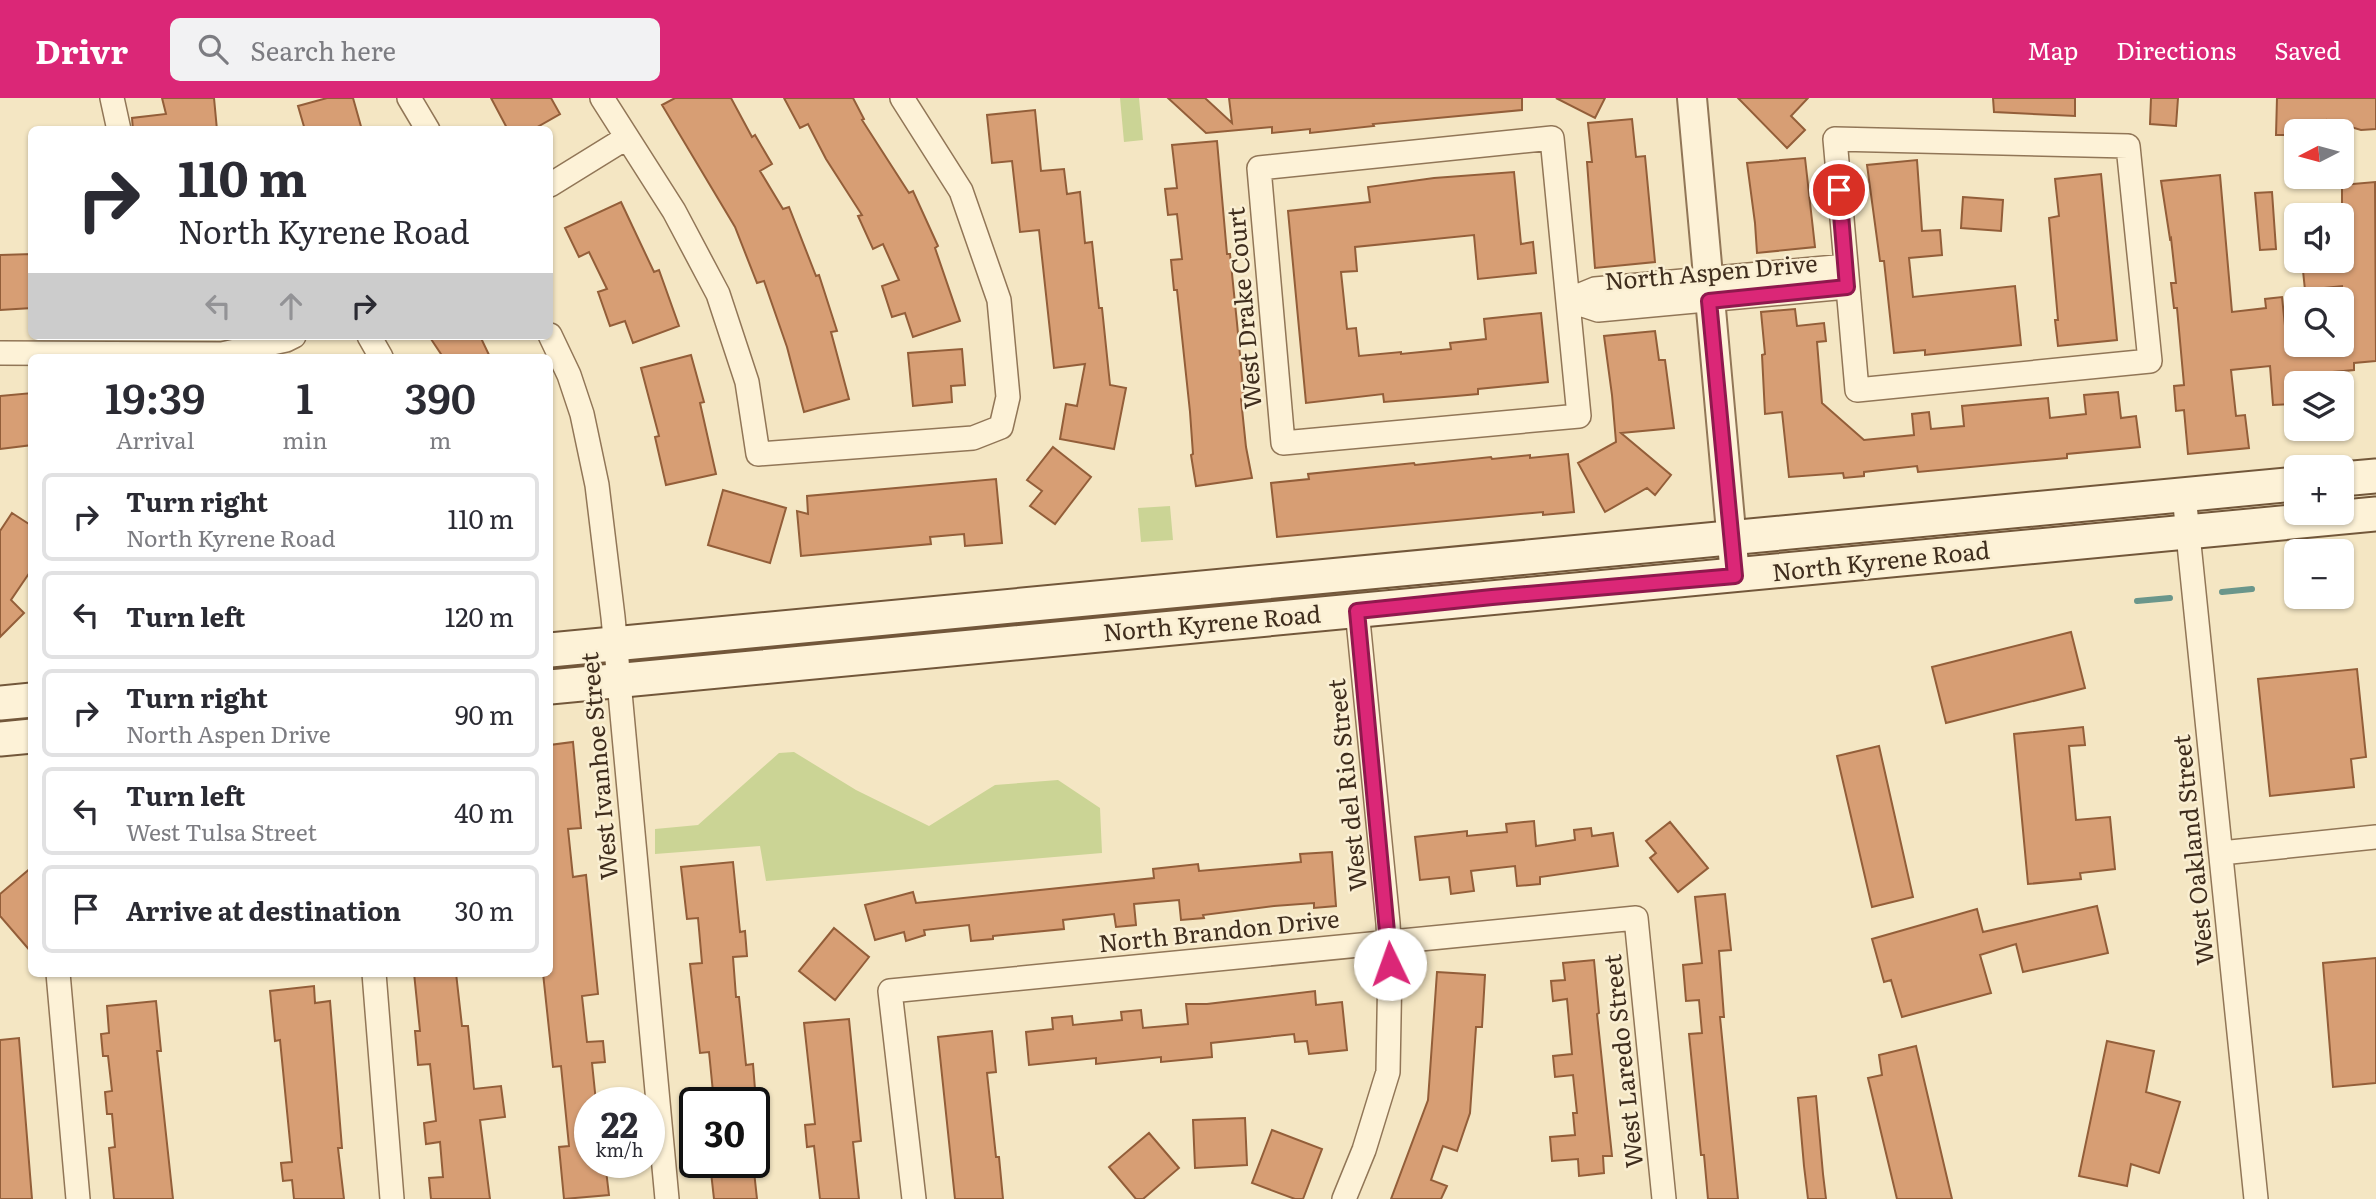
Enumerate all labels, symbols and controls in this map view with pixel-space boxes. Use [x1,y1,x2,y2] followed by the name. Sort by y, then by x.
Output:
[170,18,660,81] search box
[35,25,128,74] text: Drivr
[194,30,232,68] icon: search
[250,30,396,69] text: Search here
[2027,32,2078,67] text: Map
[2116,32,2236,67] text: Directions
[2274,32,2341,67] text: Saved
[2284,119,2354,189] north arrow
[2284,119,2354,609] map controls
[178,139,307,212] text: 110 m
[63,154,154,245] icon: right
[1809,160,1869,220] pin
[1820,171,1858,209] icon: arrive
[2284,203,2354,273] button: sound
[178,206,470,254] text: North Kyrene Road
[1216,206,1269,411] street label: West Drake Court
[1603,244,1819,297] street label: North Aspen Drive
[199,287,237,325] icon: left
[272,287,310,325] icon: ahead
[345,287,383,325] icon: right
[2284,287,2354,357] button: search
[105,365,205,427] text: 19:39
[296,365,314,427] text: 1
[404,365,476,427] text: 390
[2284,371,2354,441] button: layers
[116,422,194,456] text: Arrival
[282,422,328,456] text: min
[429,422,451,456] text: m
[2284,455,2354,525] button: +
[126,481,268,520] text: Turn right
[67,498,105,536] icon: right
[447,498,514,537] text: 110 m
[126,520,336,554] text: North Kyrene Road
[1770,531,1992,588] street label: North Kyrene Road
[2284,539,2354,609] button: −
[1101,595,1323,648] street label: North Kyrene Road
[67,596,105,634] icon: left
[126,596,245,635] text: Turn left
[445,596,514,635] text: 120 m
[570,651,625,881] street label: West Ivanhoe Street
[126,677,268,716] text: Turn right
[1317,677,1374,893] street label: West del Rio Street
[67,694,105,732] icon: right
[455,694,514,733] text: 90 m
[126,716,331,750] text: North Aspen Drive
[2162,733,2221,967] street label: West Oakland Street
[126,775,245,814] text: Turn left
[67,792,105,830] icon: left
[454,792,514,831] text: 40 m
[126,814,317,848] text: West Tulsa Street
[67,890,105,928] icon: arrive
[126,890,401,929] text: Arrive at destination
[454,890,514,929] text: 30 m
[1097,899,1341,960] street label: North Brandon Drive
[1353,927,1427,1001] position arrow
[1593,952,1650,1170] street label: West Laredo Street
[679,1087,770,1178] speed limit sign: 30
[601,1097,638,1149] text: 22
[596,1136,643,1163] text: km/h

